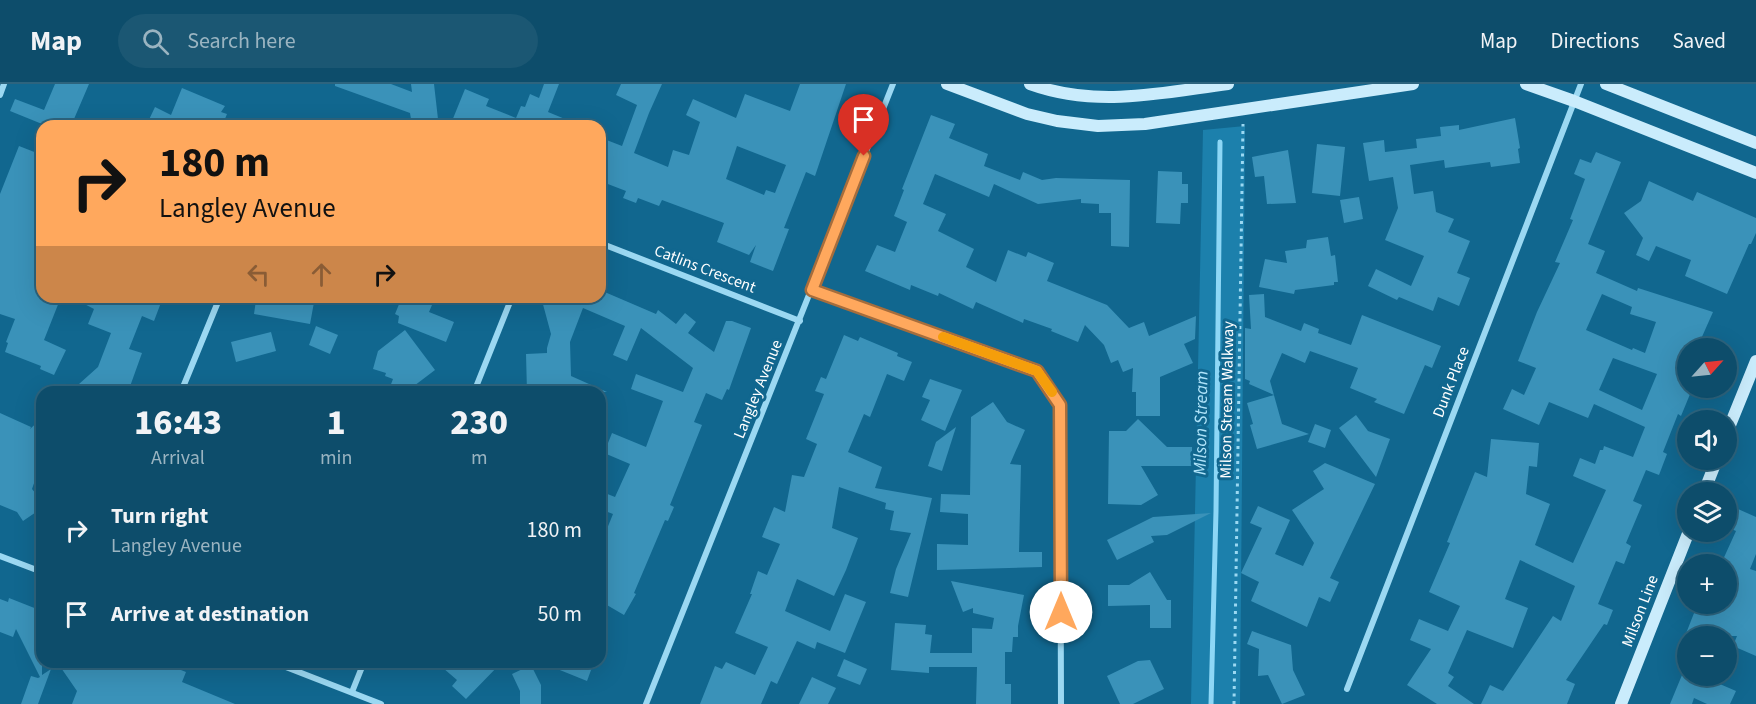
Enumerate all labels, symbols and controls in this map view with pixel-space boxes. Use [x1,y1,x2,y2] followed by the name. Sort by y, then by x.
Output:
[118,14,538,68] search box
[30,21,82,61] text: Map
[139,25,172,58] icon: search
[187,25,296,57] text: Search here
[1480,26,1518,56] text: Map
[1551,26,1639,56] text: Directions
[1672,26,1726,56] text: Saved
[838,94,889,156] pin
[847,103,880,136] icon: arrive
[159,133,270,193] text: 180 m
[60,144,138,222] icon: right
[159,189,336,228] text: Langley Avenue
[651,240,760,299] street label: Catlins Crescent
[242,258,275,291] icon: left
[305,258,338,291] icon: ahead
[368,258,401,291] icon: right
[1215,321,1239,479] street label: Milson Stream Walkway
[728,336,788,442] street label: Langley Avenue
[1677,338,1737,398] north arrow
[1677,338,1737,686] map controls
[1427,343,1475,421] street label: Dunk Place
[1188,371,1214,475] water label: Milson Stream
[134,397,222,448] text: 16:43
[327,397,346,448] text: 1
[450,397,508,448] text: 230
[1677,410,1737,470] button: sound
[151,444,205,472] text: Arrival
[320,444,352,472] text: min
[471,444,487,472] text: m
[1677,482,1737,542] button: layers
[111,500,208,532] text: Turn right
[60,514,93,547] icon: right
[527,514,582,546] text: 180 m
[111,532,242,560] text: Langley Avenue
[1677,554,1737,614] button: +
[1616,572,1664,650] street label: Milson Line
[1029,580,1093,644] position arrow
[60,598,93,631] icon: arrive
[111,598,309,630] text: Arrive at destination
[537,598,582,630] text: 50 m
[1677,626,1737,686] button: −

